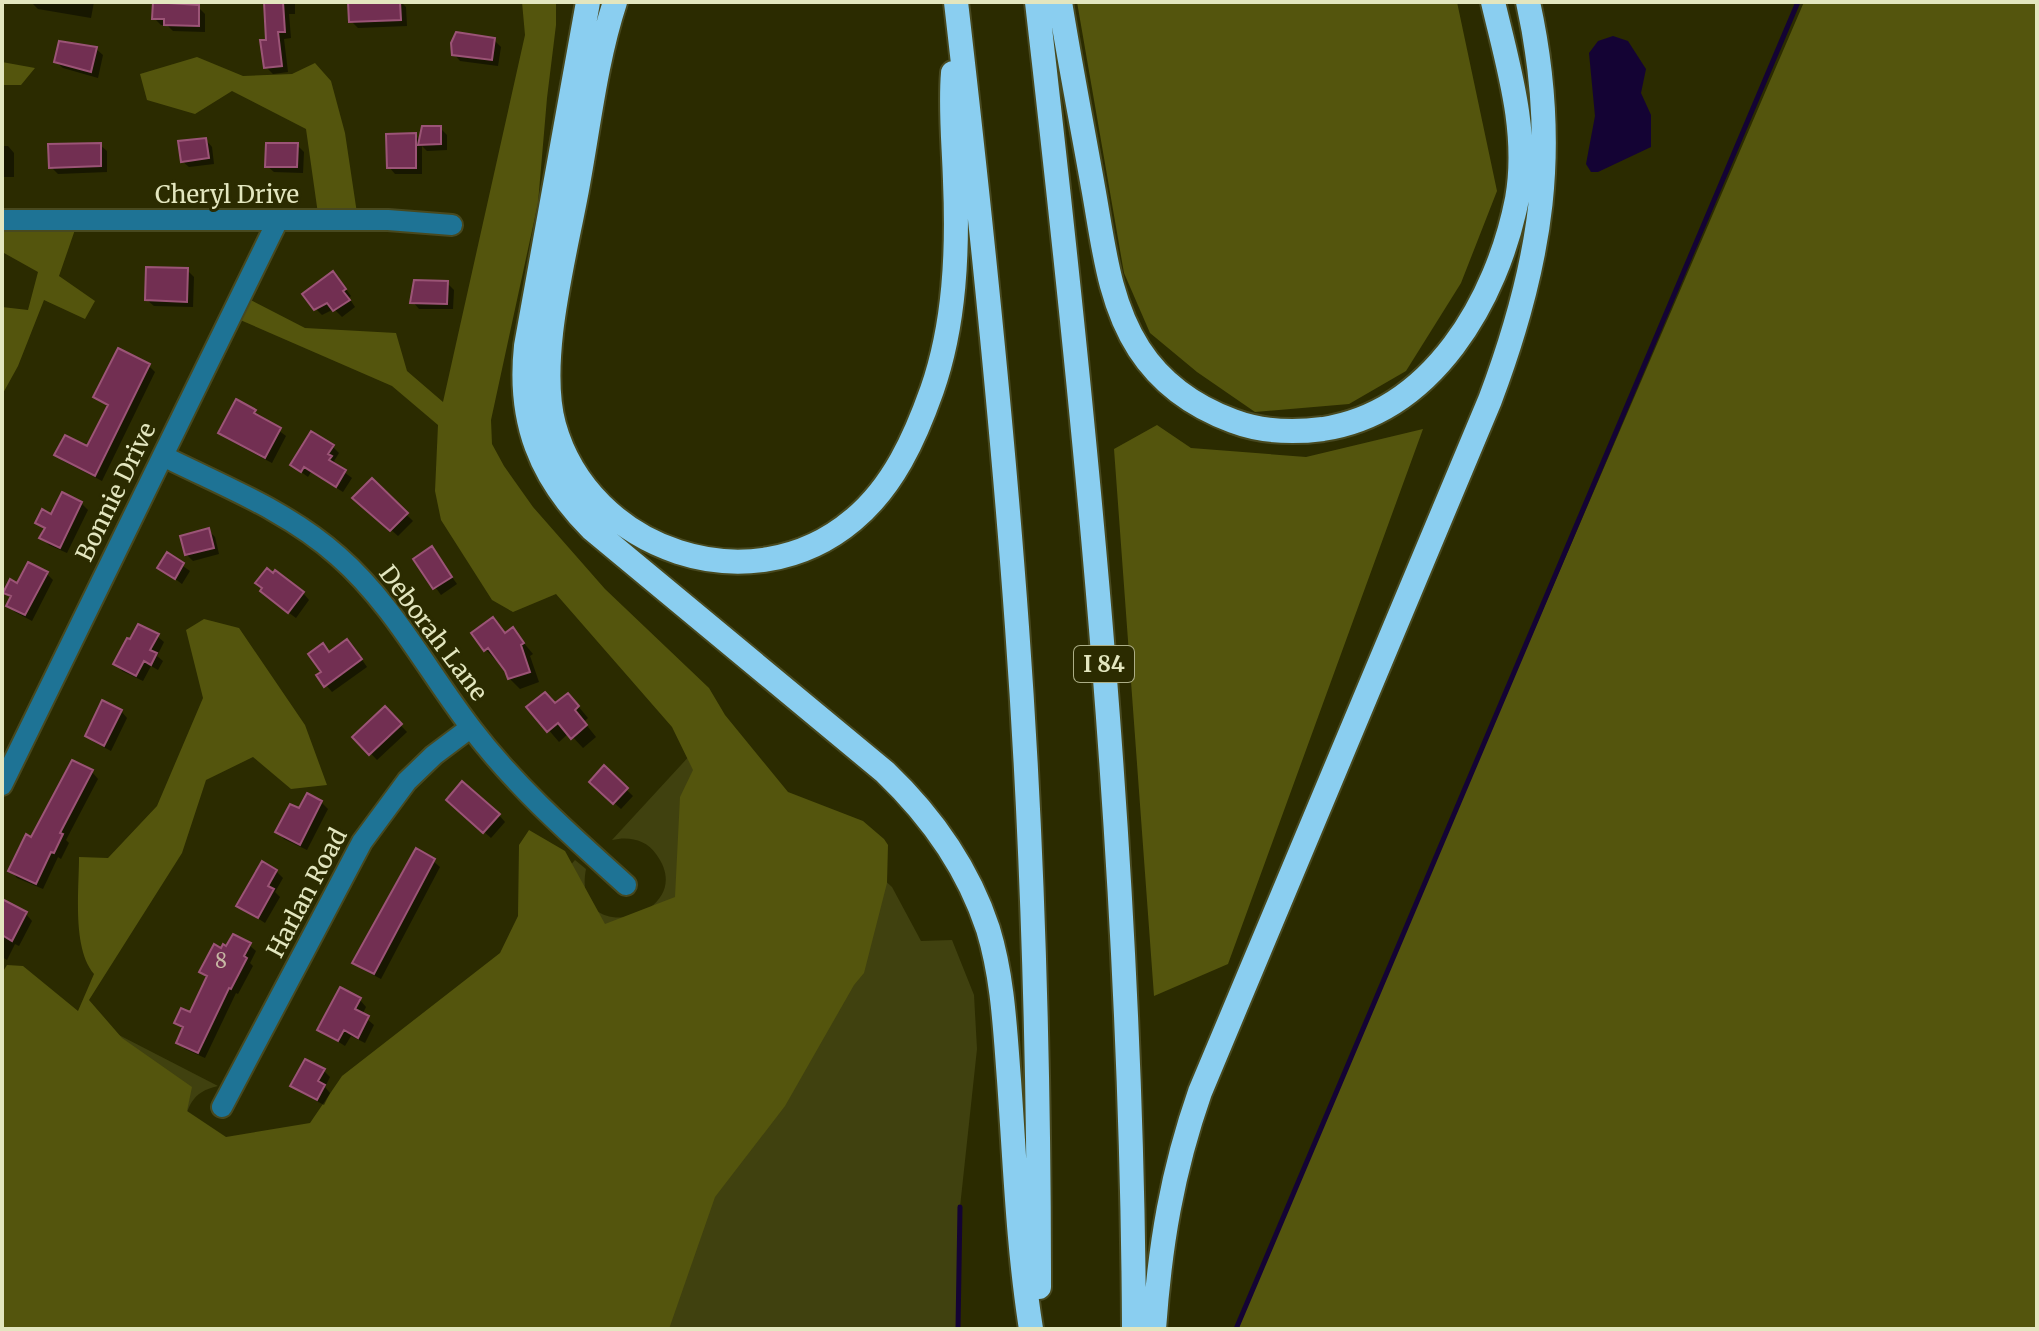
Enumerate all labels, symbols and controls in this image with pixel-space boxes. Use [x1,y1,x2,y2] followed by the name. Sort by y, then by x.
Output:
[155,179,299,210] street label: Cheryl Drive
[69,417,163,566] street label: Bonnie Drive
[372,559,494,707] street label: Deborah Lane
[1074,646,1134,682] road number: I 84
[259,823,354,963] street label: Harlan Road
[215,948,227,973] house number: 8

